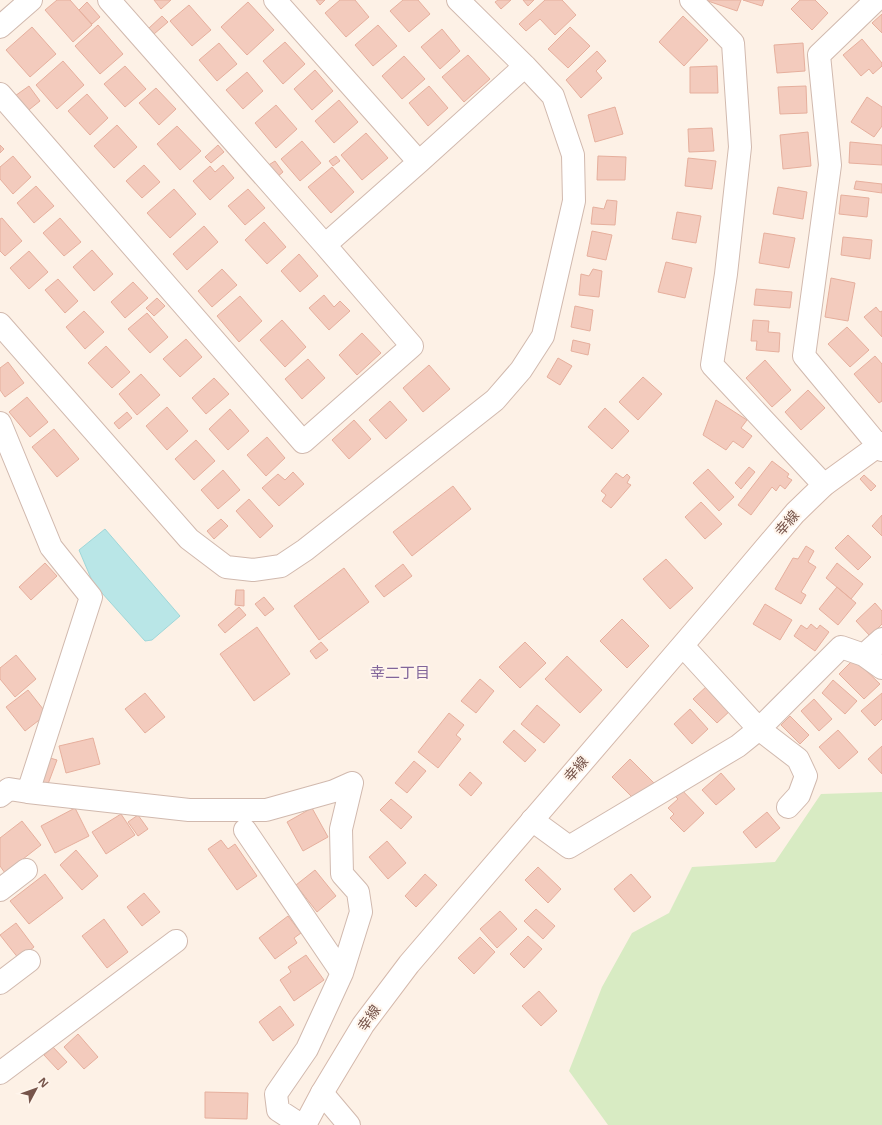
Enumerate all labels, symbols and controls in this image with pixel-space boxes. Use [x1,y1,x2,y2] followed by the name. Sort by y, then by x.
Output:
[770,506,803,539] street label: 幸線
[370,662,430,682] district label: 幸二丁目
[559,752,592,785] street label: 幸線
[353,1001,384,1035] street label: 幸線
[16,1069,56,1109] north arrow
[35,1074,53,1090] text: N

